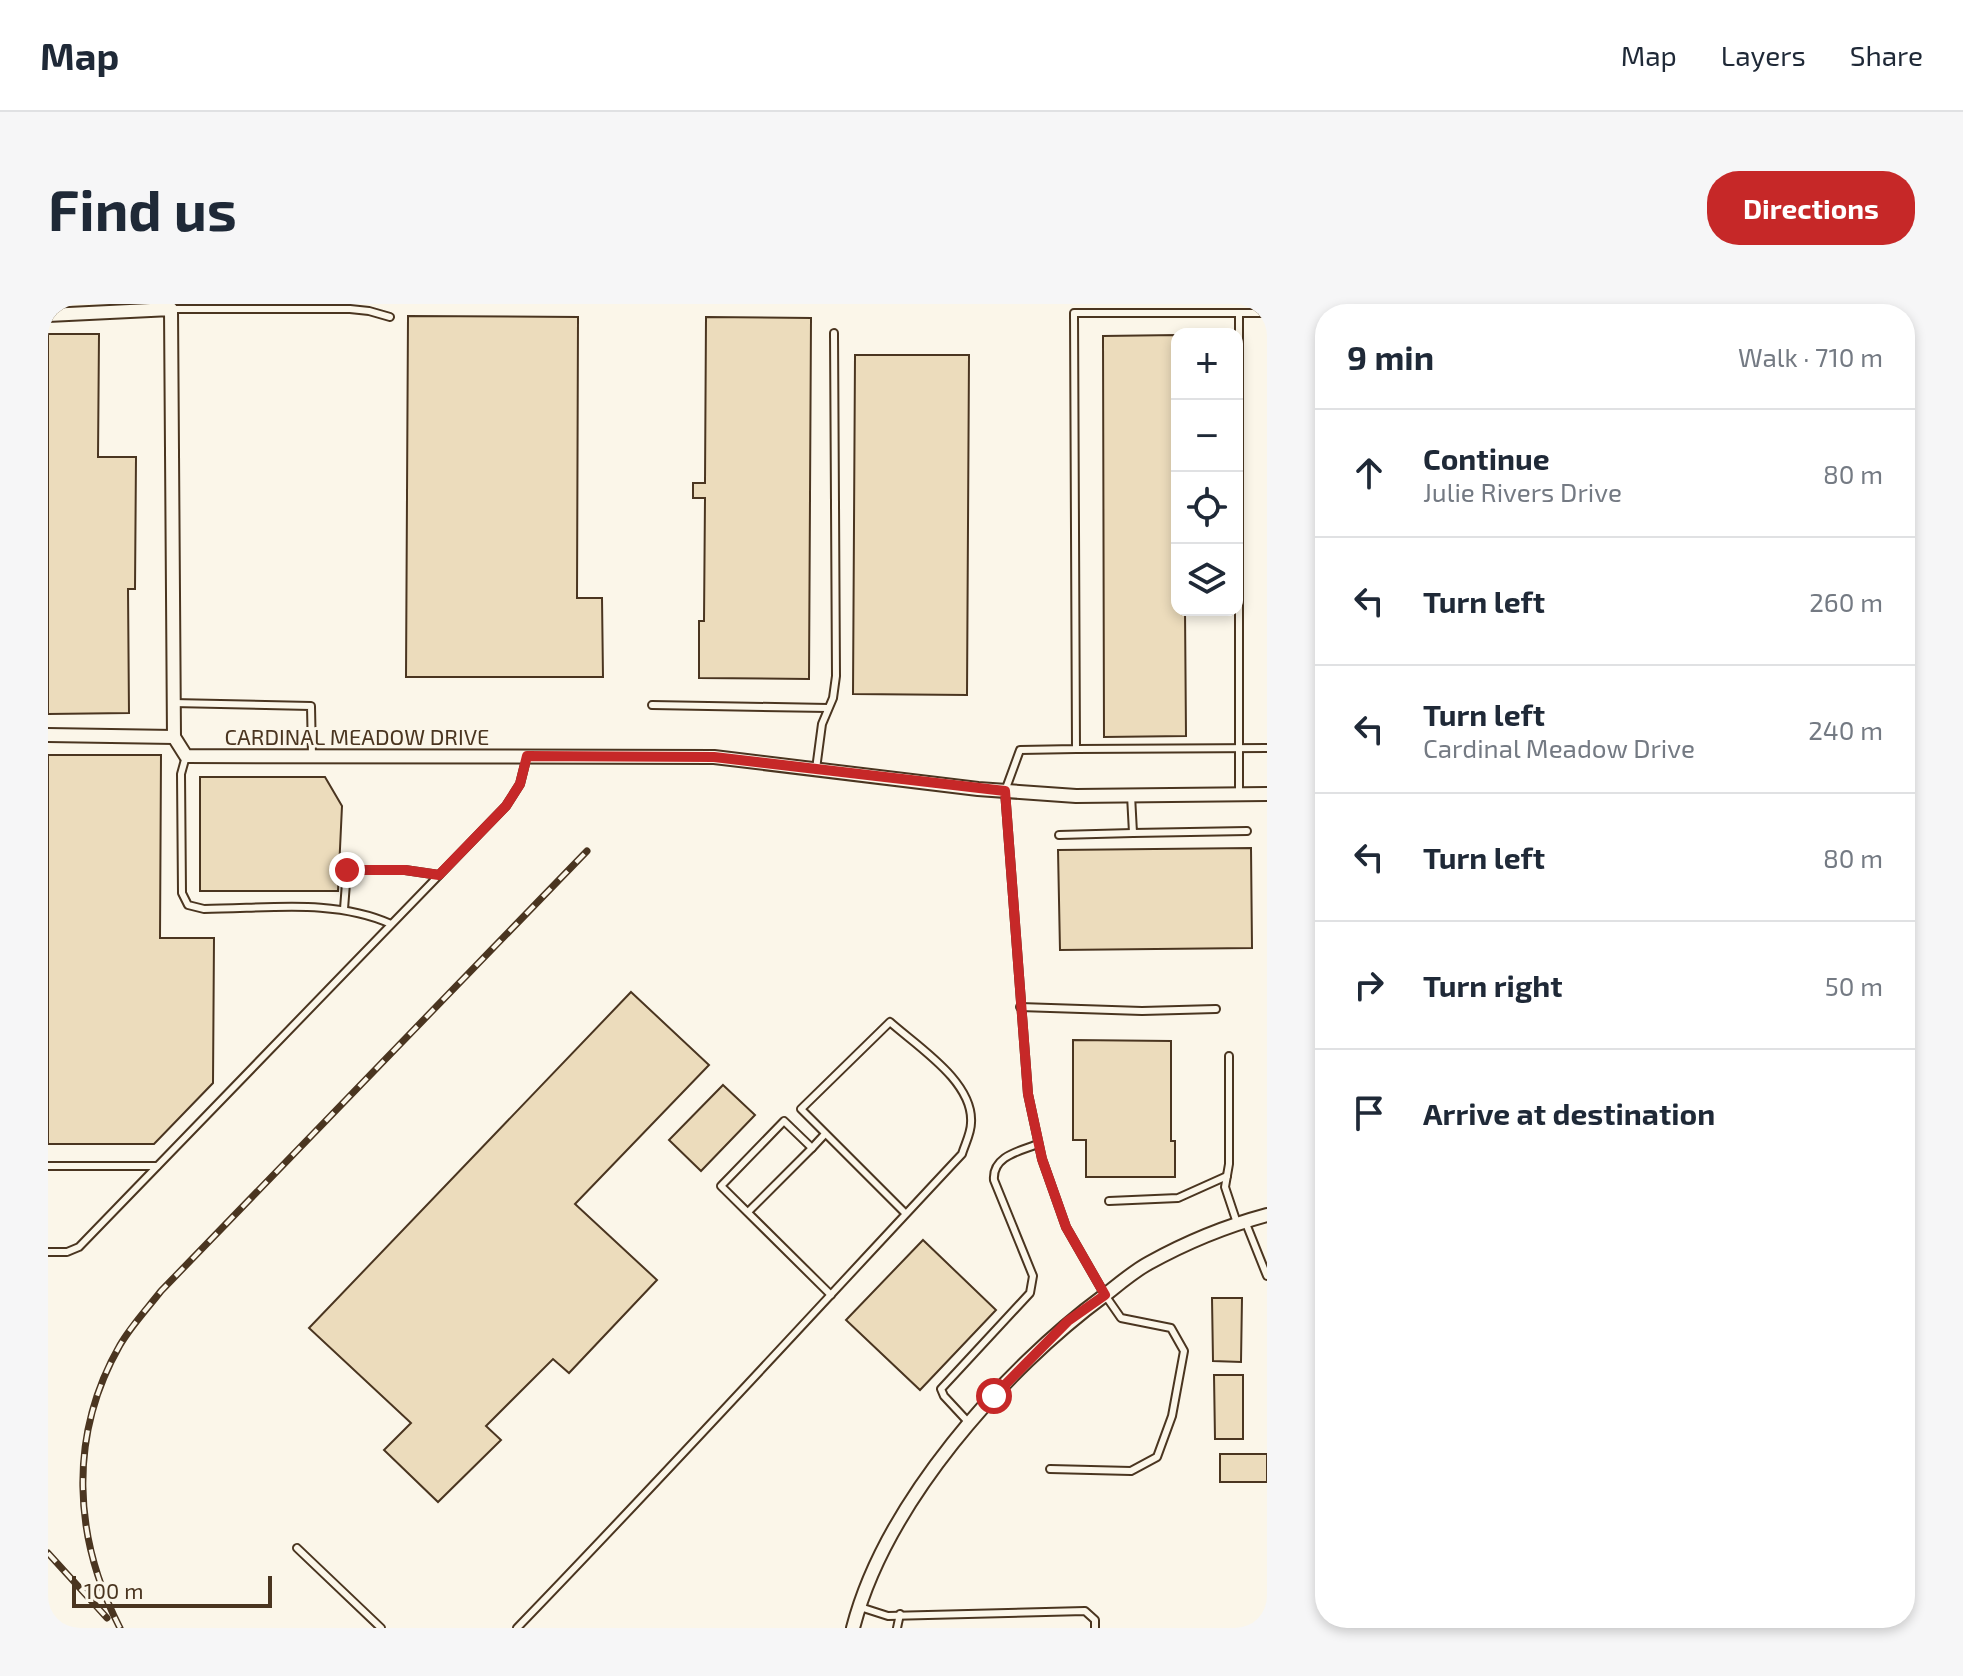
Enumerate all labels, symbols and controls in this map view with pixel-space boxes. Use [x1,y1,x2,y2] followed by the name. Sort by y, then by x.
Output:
[40,32,119,78] text: Map
[1621,38,1677,72] text: Map
[1721,38,1806,72] text: Layers
[1850,38,1923,72] text: Share
[1707,171,1915,245] button: Directions
[48,175,237,242] text: Find us
[1171,328,1243,616] map controls
[1171,328,1243,400] button: +
[1347,336,1434,377] text: 9 min
[1738,341,1883,372] text: Walk · 710 m
[1171,400,1243,472] button: −
[1423,440,1550,476] text: Continue
[1347,451,1391,495] icon: ahead
[1823,458,1883,489] text: 80 m
[1171,472,1243,544] button: locate
[1423,476,1622,507] text: Julie Rivers Drive
[1171,544,1243,616] button: layers
[1347,579,1391,623] icon: left
[1423,583,1545,619] text: Turn left
[1809,586,1883,617] text: 260 m
[1423,696,1545,732] text: Turn left
[1347,707,1391,751] icon: left
[1808,714,1883,745] text: 240 m
[225,723,489,749] street label: CARDINAL MEADOW DRIVE
[1423,732,1695,763] text: Cardinal Meadow Drive
[1347,835,1391,879] icon: left
[1423,839,1545,875] text: Turn left
[1823,842,1883,873] text: 80 m
[329,852,365,888] route end
[1347,963,1391,1007] icon: right
[1423,967,1563,1003] text: Turn right
[1825,970,1883,1001] text: 50 m
[1347,1091,1391,1135] icon: arrive
[1423,1095,1715,1131] text: Arrive at destination
[976,1378,1012,1414] route start
[72,1572,272,1608] scale bar
[84,1577,143,1603] text: 100 m

